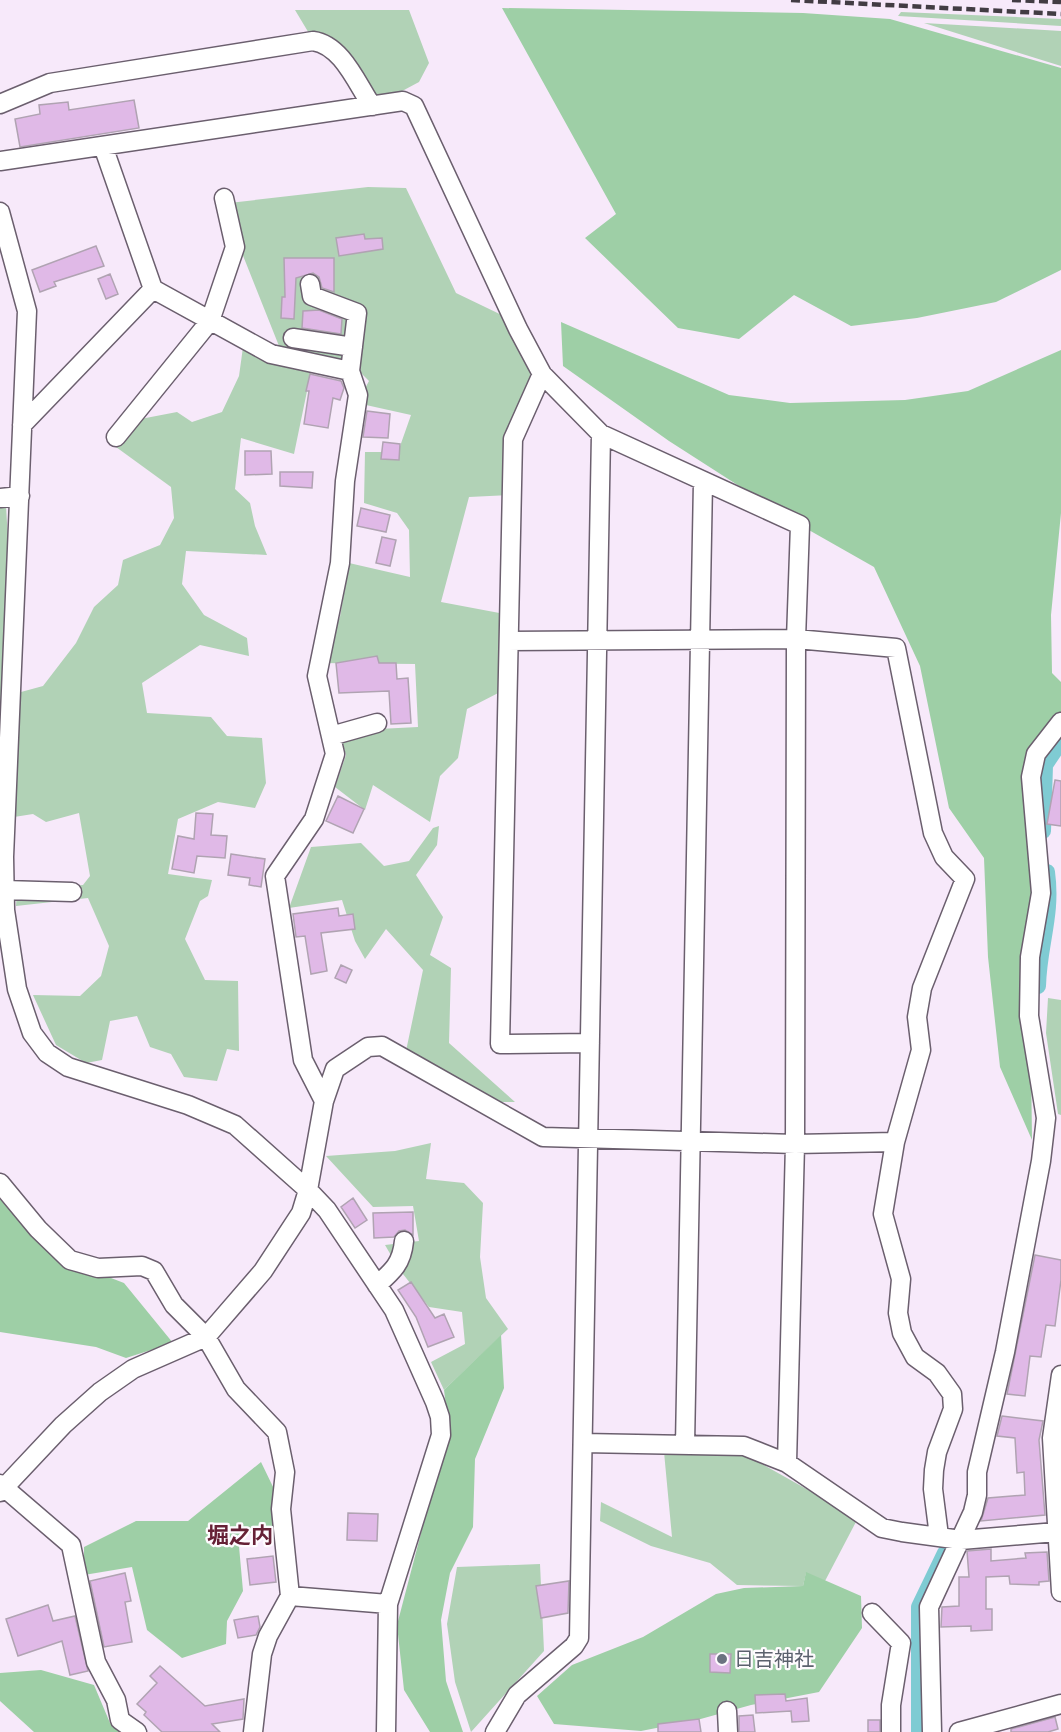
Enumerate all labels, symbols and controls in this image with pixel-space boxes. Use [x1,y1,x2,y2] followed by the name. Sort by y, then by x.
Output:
[207,1521,273,1550] district label: 堀之内
[734,1646,814,1672] place label: 日吉神社
[715,1652,729,1666] marker: 日吉神社

